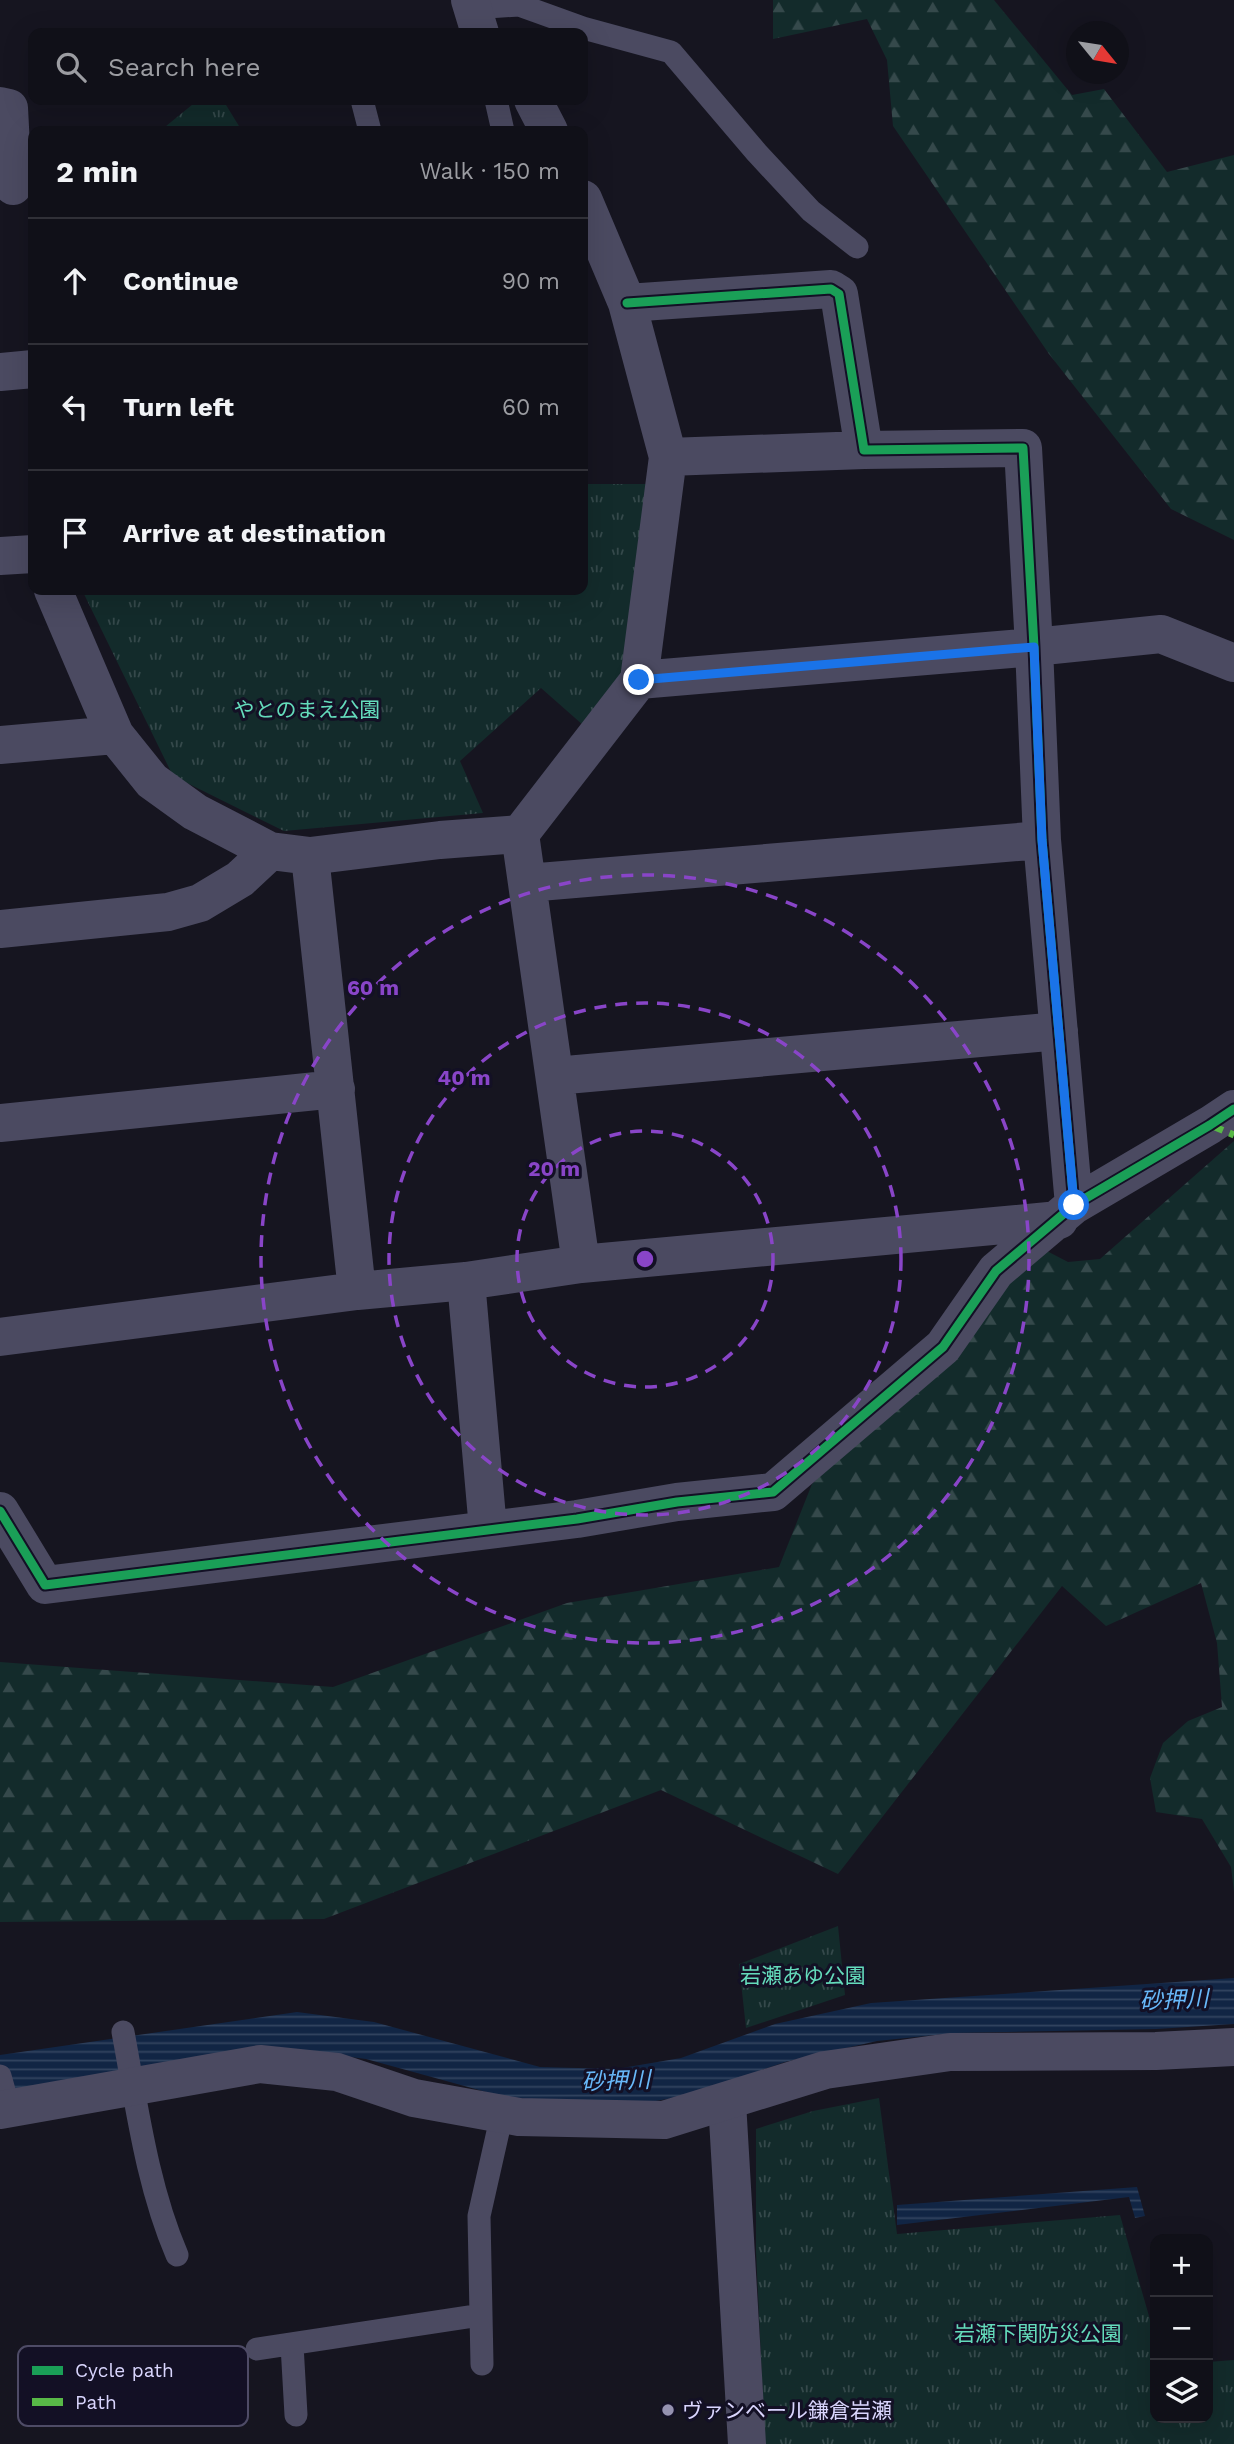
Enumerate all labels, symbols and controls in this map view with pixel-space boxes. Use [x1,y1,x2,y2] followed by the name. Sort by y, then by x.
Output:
[1066,21,1129,84] north arrow
[28,28,588,105] search box
[52,48,90,86] icon: search
[108,52,260,82] text: Search here
[56,154,138,189] text: 2 min
[419,158,560,185] text: Walk · 150 m
[56,262,94,300] icon: ahead
[123,266,239,296] text: Continue
[502,268,560,295] text: 90 m
[56,388,94,426] icon: left
[123,392,234,422] text: Turn left
[502,394,560,421] text: 60 m
[56,514,94,552] icon: arrive
[123,518,386,548] text: Arrive at destination
[623,664,654,695] route end
[234,697,380,722] park label: やとのまえ公園
[347,975,399,1000] text: 60 m
[438,1065,490,1090] text: 40 m
[528,1156,580,1181] text: 20 m
[1058,1189,1089,1220] route start
[633,1247,657,1271] centre of rings
[740,1963,866,1988] park label: 岩瀬あゆ公園
[1139,1985,1212,2015] water label: 砂押川
[581,2066,654,2096] water label: 砂押川
[1150,2234,1213,2423] map controls
[1150,2234,1213,2297] button: +
[1150,2297,1213,2360] button: −
[954,2321,1122,2346] park label: 岩瀬下関防災公園
[18,2346,248,2426] legend
[75,2359,174,2382] text: Cycle path
[1150,2360,1213,2423] button: layers
[75,2391,117,2414] text: Path
[682,2398,892,2423] place label: ヴァンベール鎌倉岩瀬
[660,2402,676,2418] marker: ヴァンベール鎌倉岩瀬

